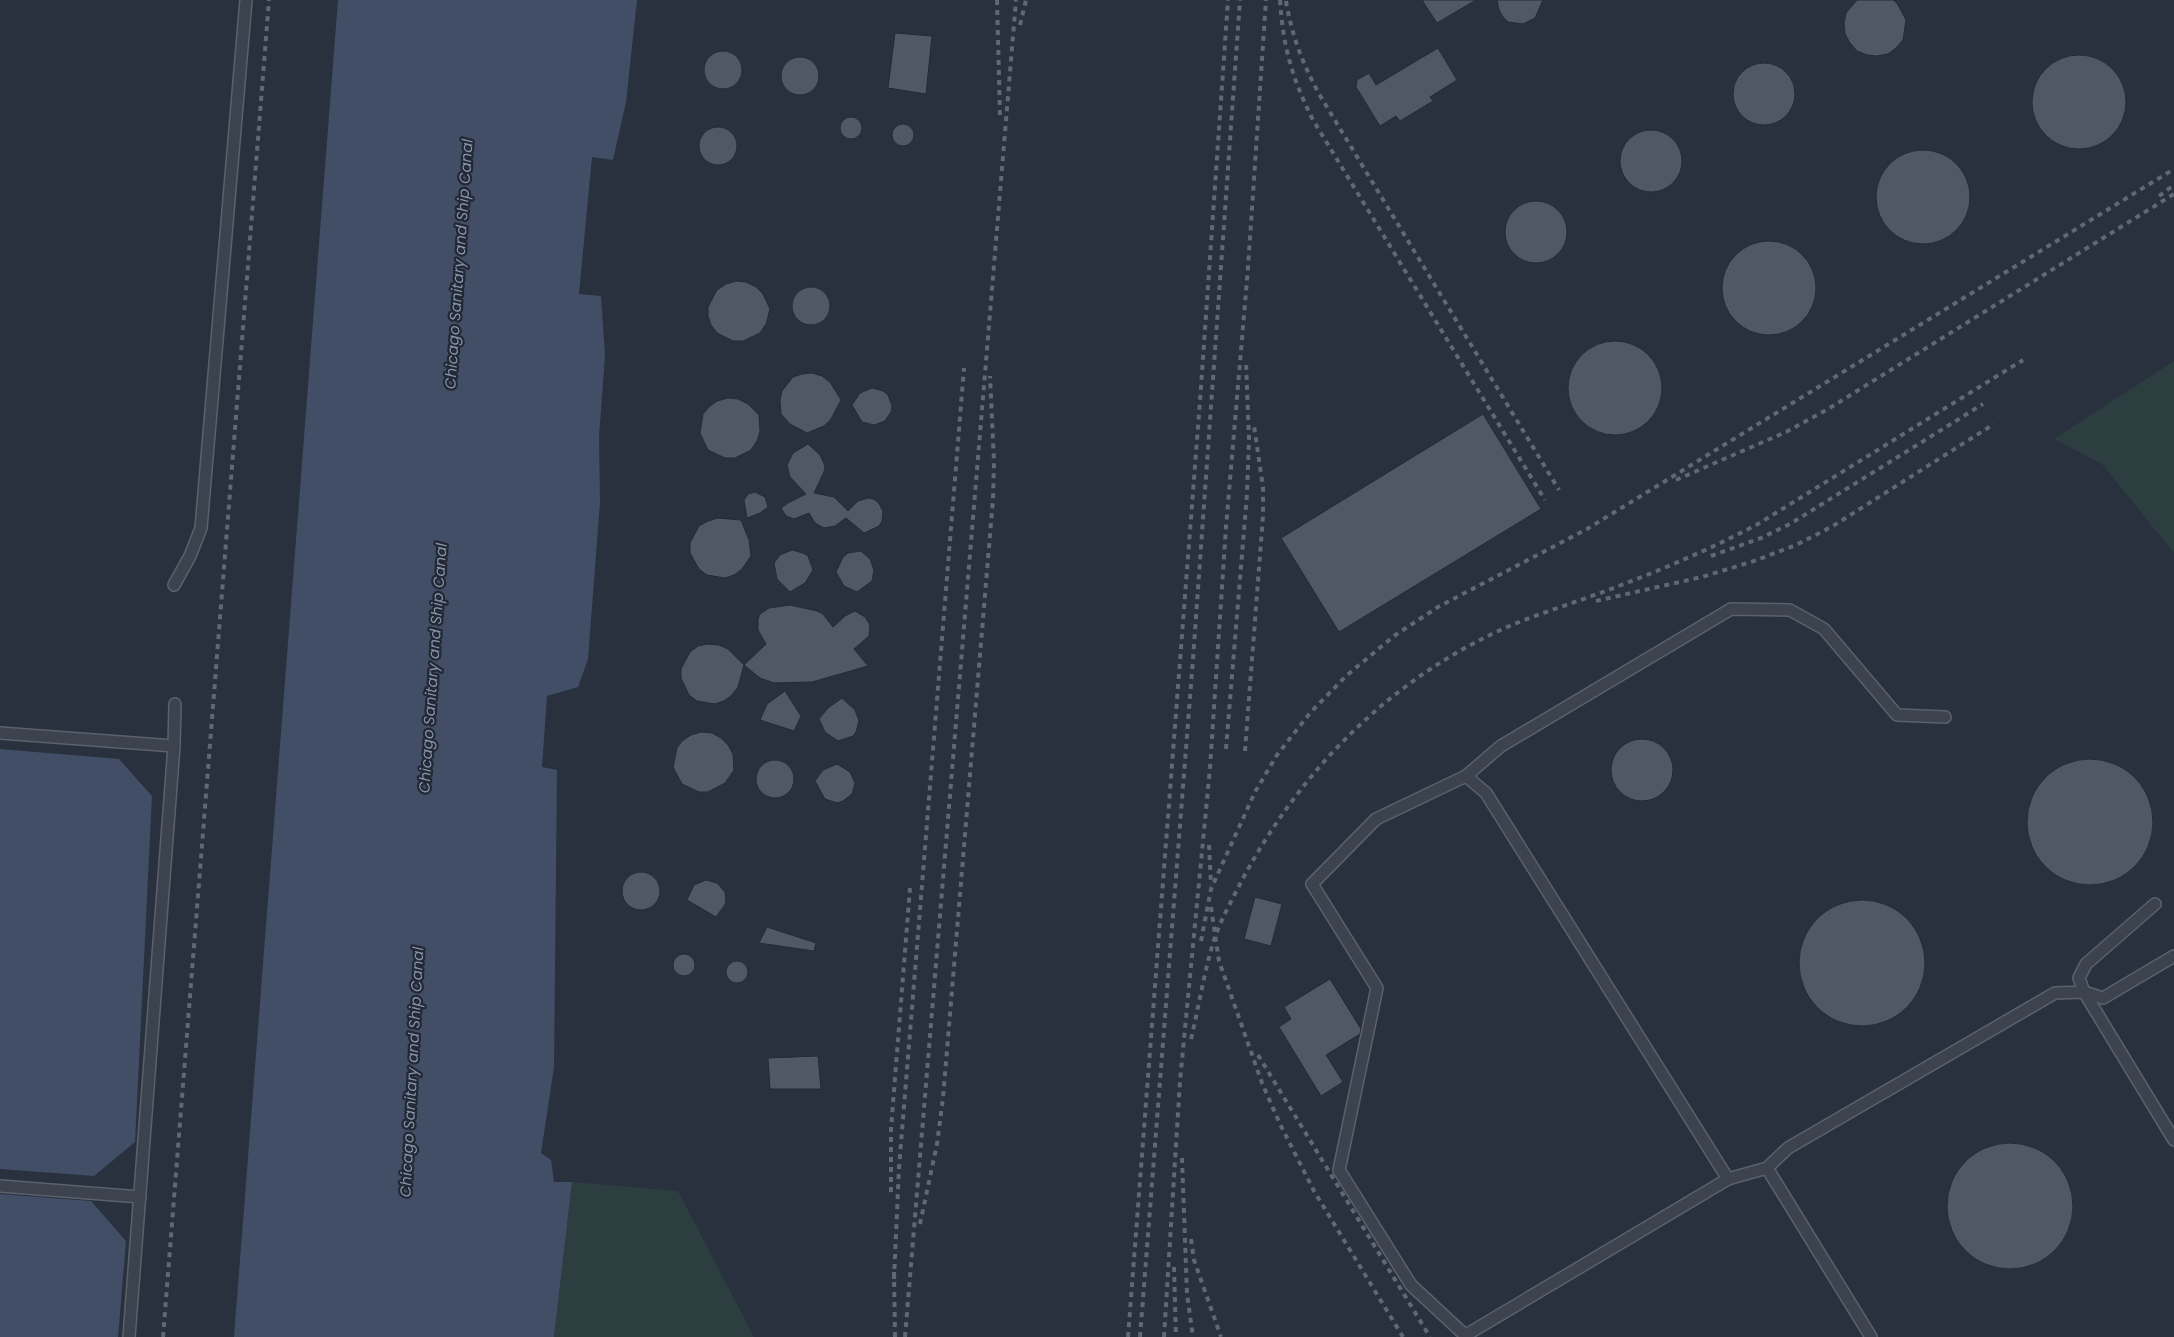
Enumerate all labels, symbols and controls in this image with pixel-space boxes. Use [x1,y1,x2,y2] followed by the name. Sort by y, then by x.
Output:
[439,138,478,390] water label: Chicago Sanitary and Ship Canal
[413,542,452,794] water label: Chicago Sanitary and Ship Canal
[394,946,429,1198] water label: Chicago Sanitary and Ship Canal

